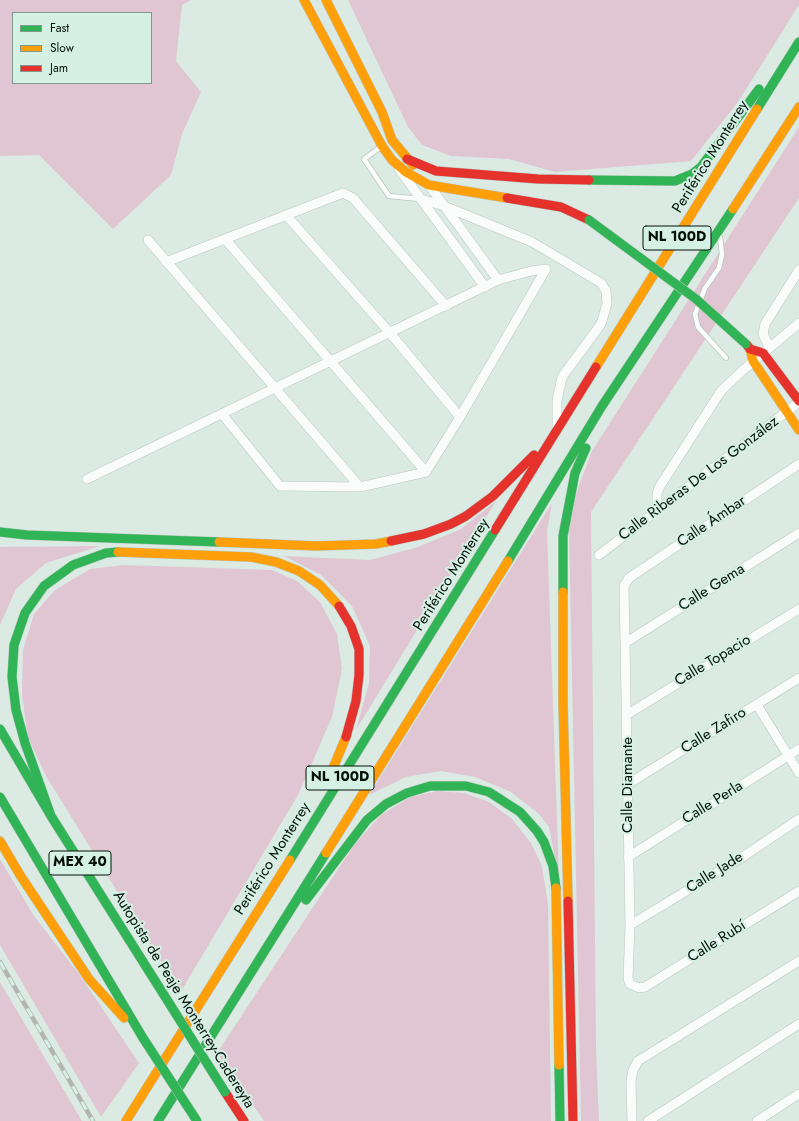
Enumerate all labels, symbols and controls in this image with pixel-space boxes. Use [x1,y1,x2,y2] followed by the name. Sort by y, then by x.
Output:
[12,12,152,84] legend
[50,19,69,37] text: Fast
[50,39,74,57] text: Slow
[50,59,68,77] text: Jam
[669,97,753,217] street label: Periférico Monterrey
[643,226,711,250] road number: NL 100D
[615,413,783,545] street label: Calle Riberas De Los González
[674,492,750,552] street label: Calle Ámbar
[410,515,494,635] street label: Periférico Monterrey
[675,561,749,615] street label: Calle Gema
[672,631,754,691] street label: Calle Topacio
[678,704,750,758] street label: Calle Zafiro
[619,737,637,833] street label: Calle Diamante
[306,766,374,790] road number: NL 100D
[679,777,747,829] street label: Calle Perla
[231,799,315,919] street label: Periférico Monterrey
[683,848,747,898] street label: Calle Jade
[49,851,111,875] road number: MEX 40
[108,888,258,1112] street label: Autopista de Peaje Monterrey-Cadereyta
[685,917,749,967] street label: Calle Rubí

